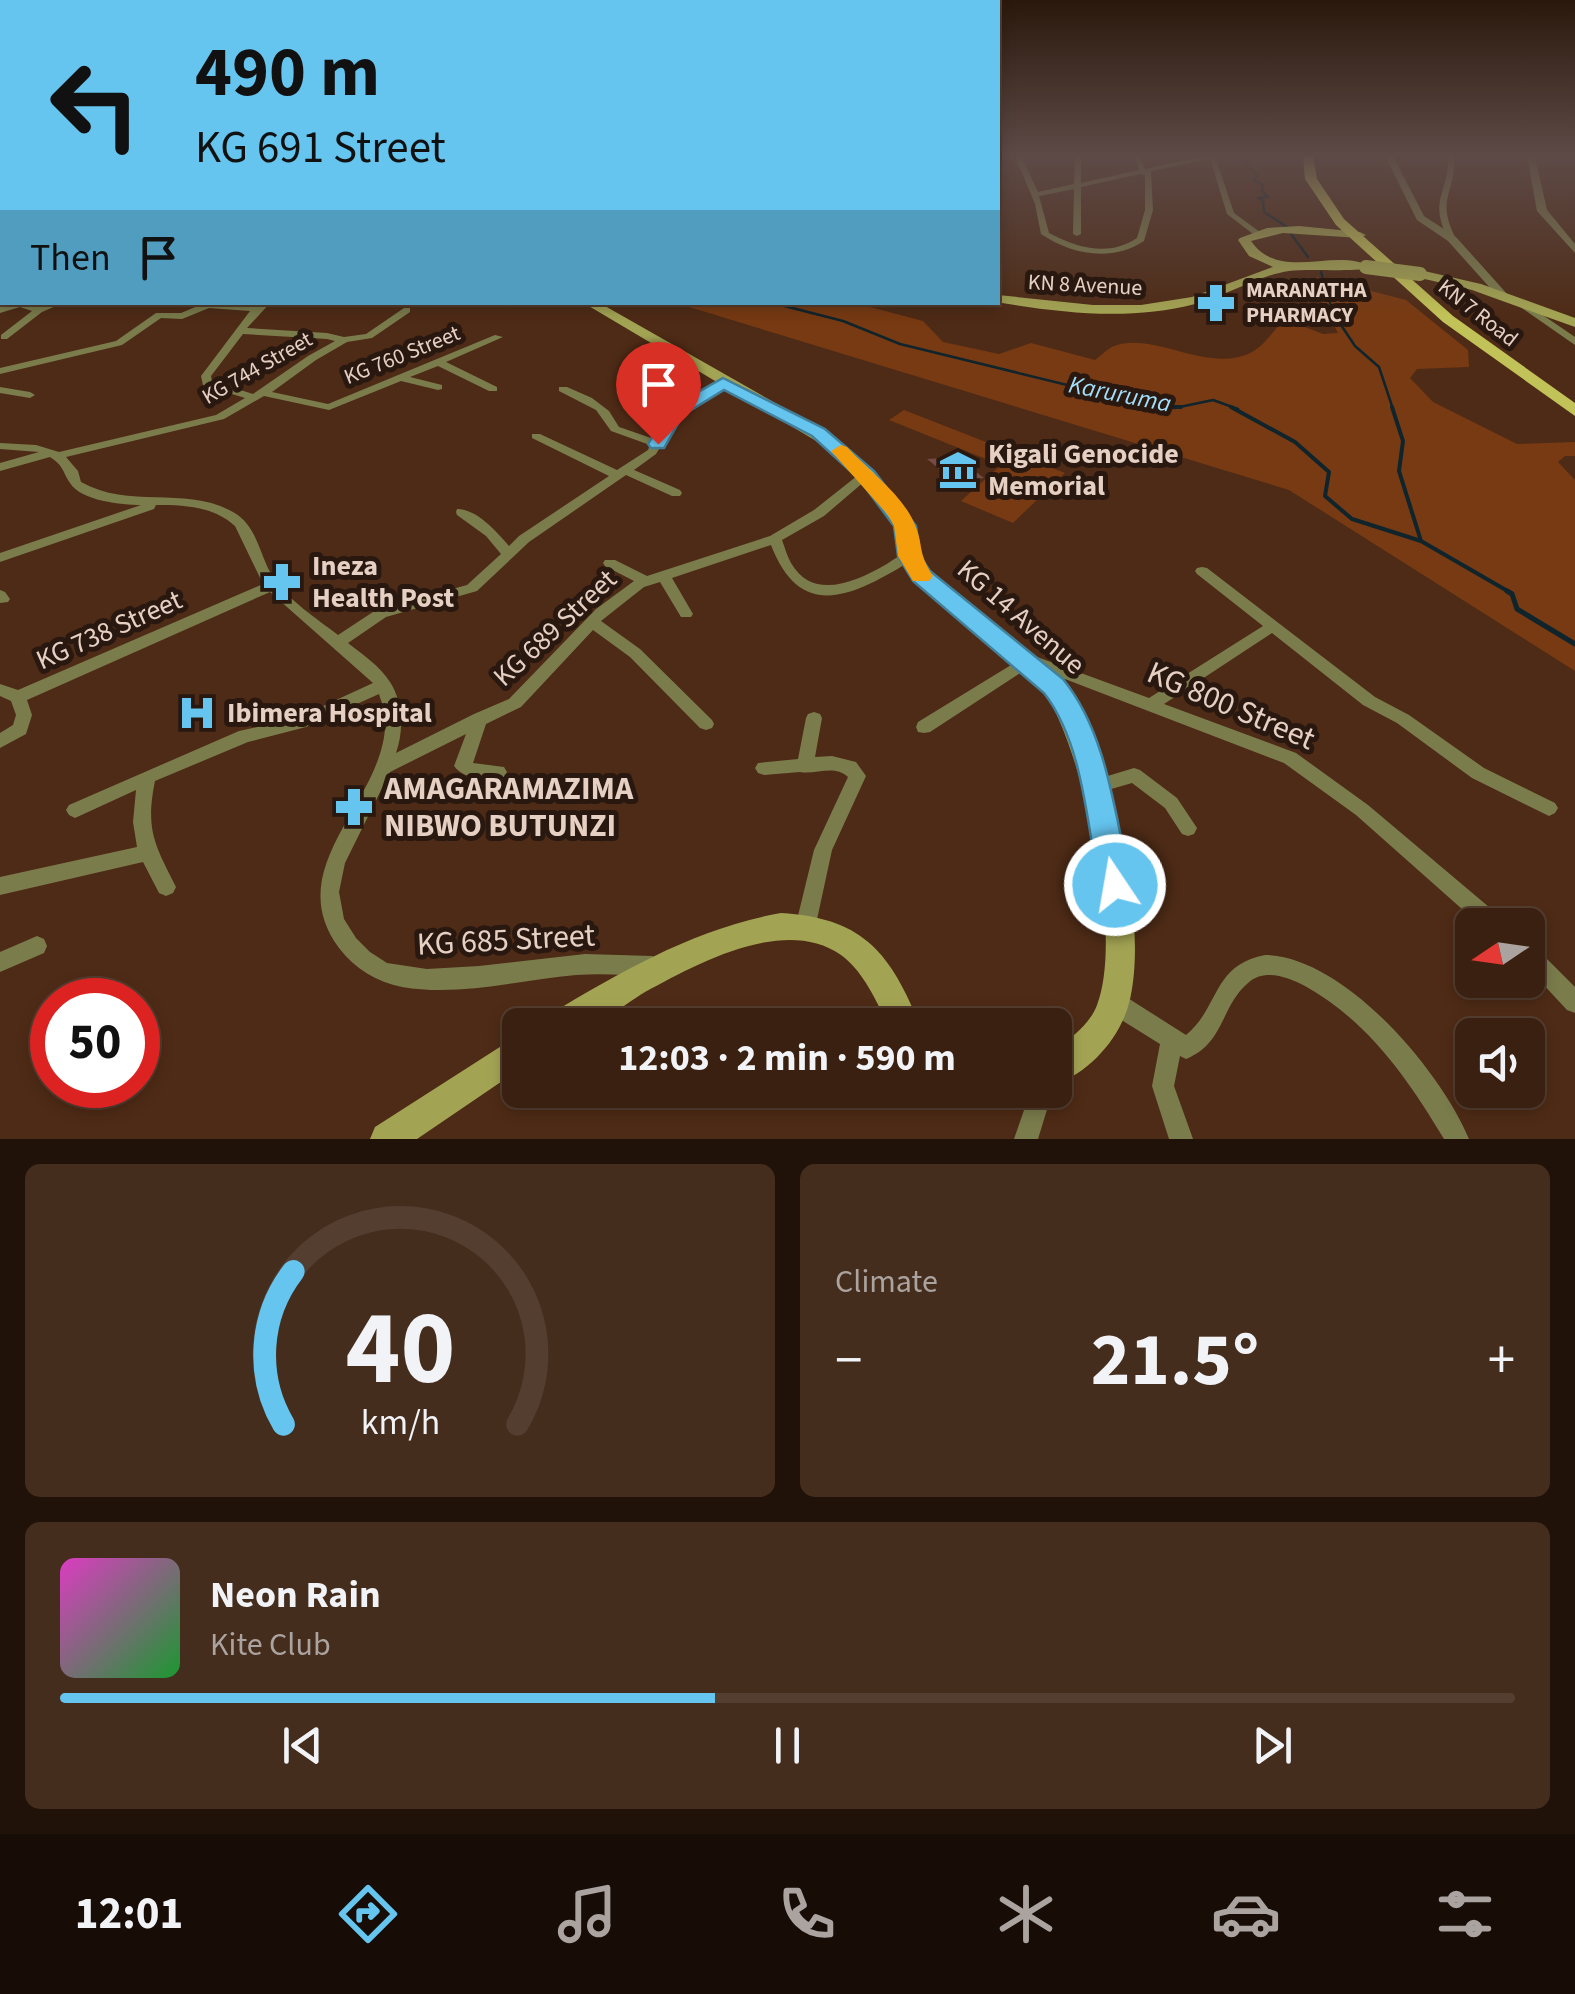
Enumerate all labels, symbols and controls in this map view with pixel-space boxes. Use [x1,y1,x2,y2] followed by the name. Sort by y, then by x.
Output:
[195,23,380,123] text: 490 m
[30,40,160,170] icon: left
[195,116,446,180] text: KG 691 Street
[131,230,186,285] icon: arrive
[30,231,111,285] text: Then
[1027,266,1143,304] street label: KN 8 Avenue
[1431,271,1525,355] street label: KN 7 Road
[1246,274,1367,331] place label: MARANATHA PHARMACY
[1195,282,1237,324] pharmacy icon: MARANATHA PHARMACY
[339,317,465,393] street label: KG 760 Street
[196,323,319,413] street label: KG 744 Street
[616,342,701,445] pin
[631,357,686,412] icon: arrive
[1066,366,1174,422] water label: Karuruma
[988,434,1179,506] place label: Kigali Genocide Memorial
[937,449,979,491] museum icon: Kigali Genocide Memorial
[312,546,454,618] place label: Ineza Health Post
[948,550,1094,684] street label: KG 14 Avenue
[484,560,626,696] street label: KG 689 Street
[261,561,303,603] pharmacy icon: Ineza Health Post
[30,580,189,680] street label: KG 738 Street
[1140,650,1322,762] street label: KG 800 Street
[176,692,218,734] hospital icon: Ibimera Hospital
[227,693,432,733] place label: Ibimera Hospital
[383,766,634,849] place label: AMAGARAMAZIMA NIBWO BUTUNZI
[333,786,375,828] pharmacy icon: AMAGARAMAZIMA NIBWO BUTUNZI
[1063,833,1167,937] position arrow
[1455,908,1545,998] north arrow
[1455,908,1545,1108] map controls
[416,912,596,968] street label: KG 685 Street
[30,978,160,1108] speed limit sign: 50
[1455,1018,1545,1108] button: sound
[618,1031,956,1085] text: 12:03 · 2 min · 590 m
[835,1259,938,1305] text: Climate
[345,1276,455,1424] text: 40
[1091,1307,1259,1414] text: 21.5°
[835,1322,862,1400] text: −
[1488,1322,1515,1400] text: +
[360,1397,440,1448] text: km/h
[210,1568,381,1622] text: Neon Rain
[210,1622,331,1668] text: Kite Club
[275,1718,330,1773] icon: previous
[760,1718,815,1773] icon: pause
[1245,1718,1300,1773] icon: next
[333,1879,403,1949] icon: directions
[552,1879,622,1949] icon: music
[772,1879,842,1949] icon: phone
[991,1879,1061,1949] icon: climate
[1211,1879,1281,1949] icon: car
[1430,1879,1500,1949] icon: filters
[75,1882,183,1946] text: 12:01

